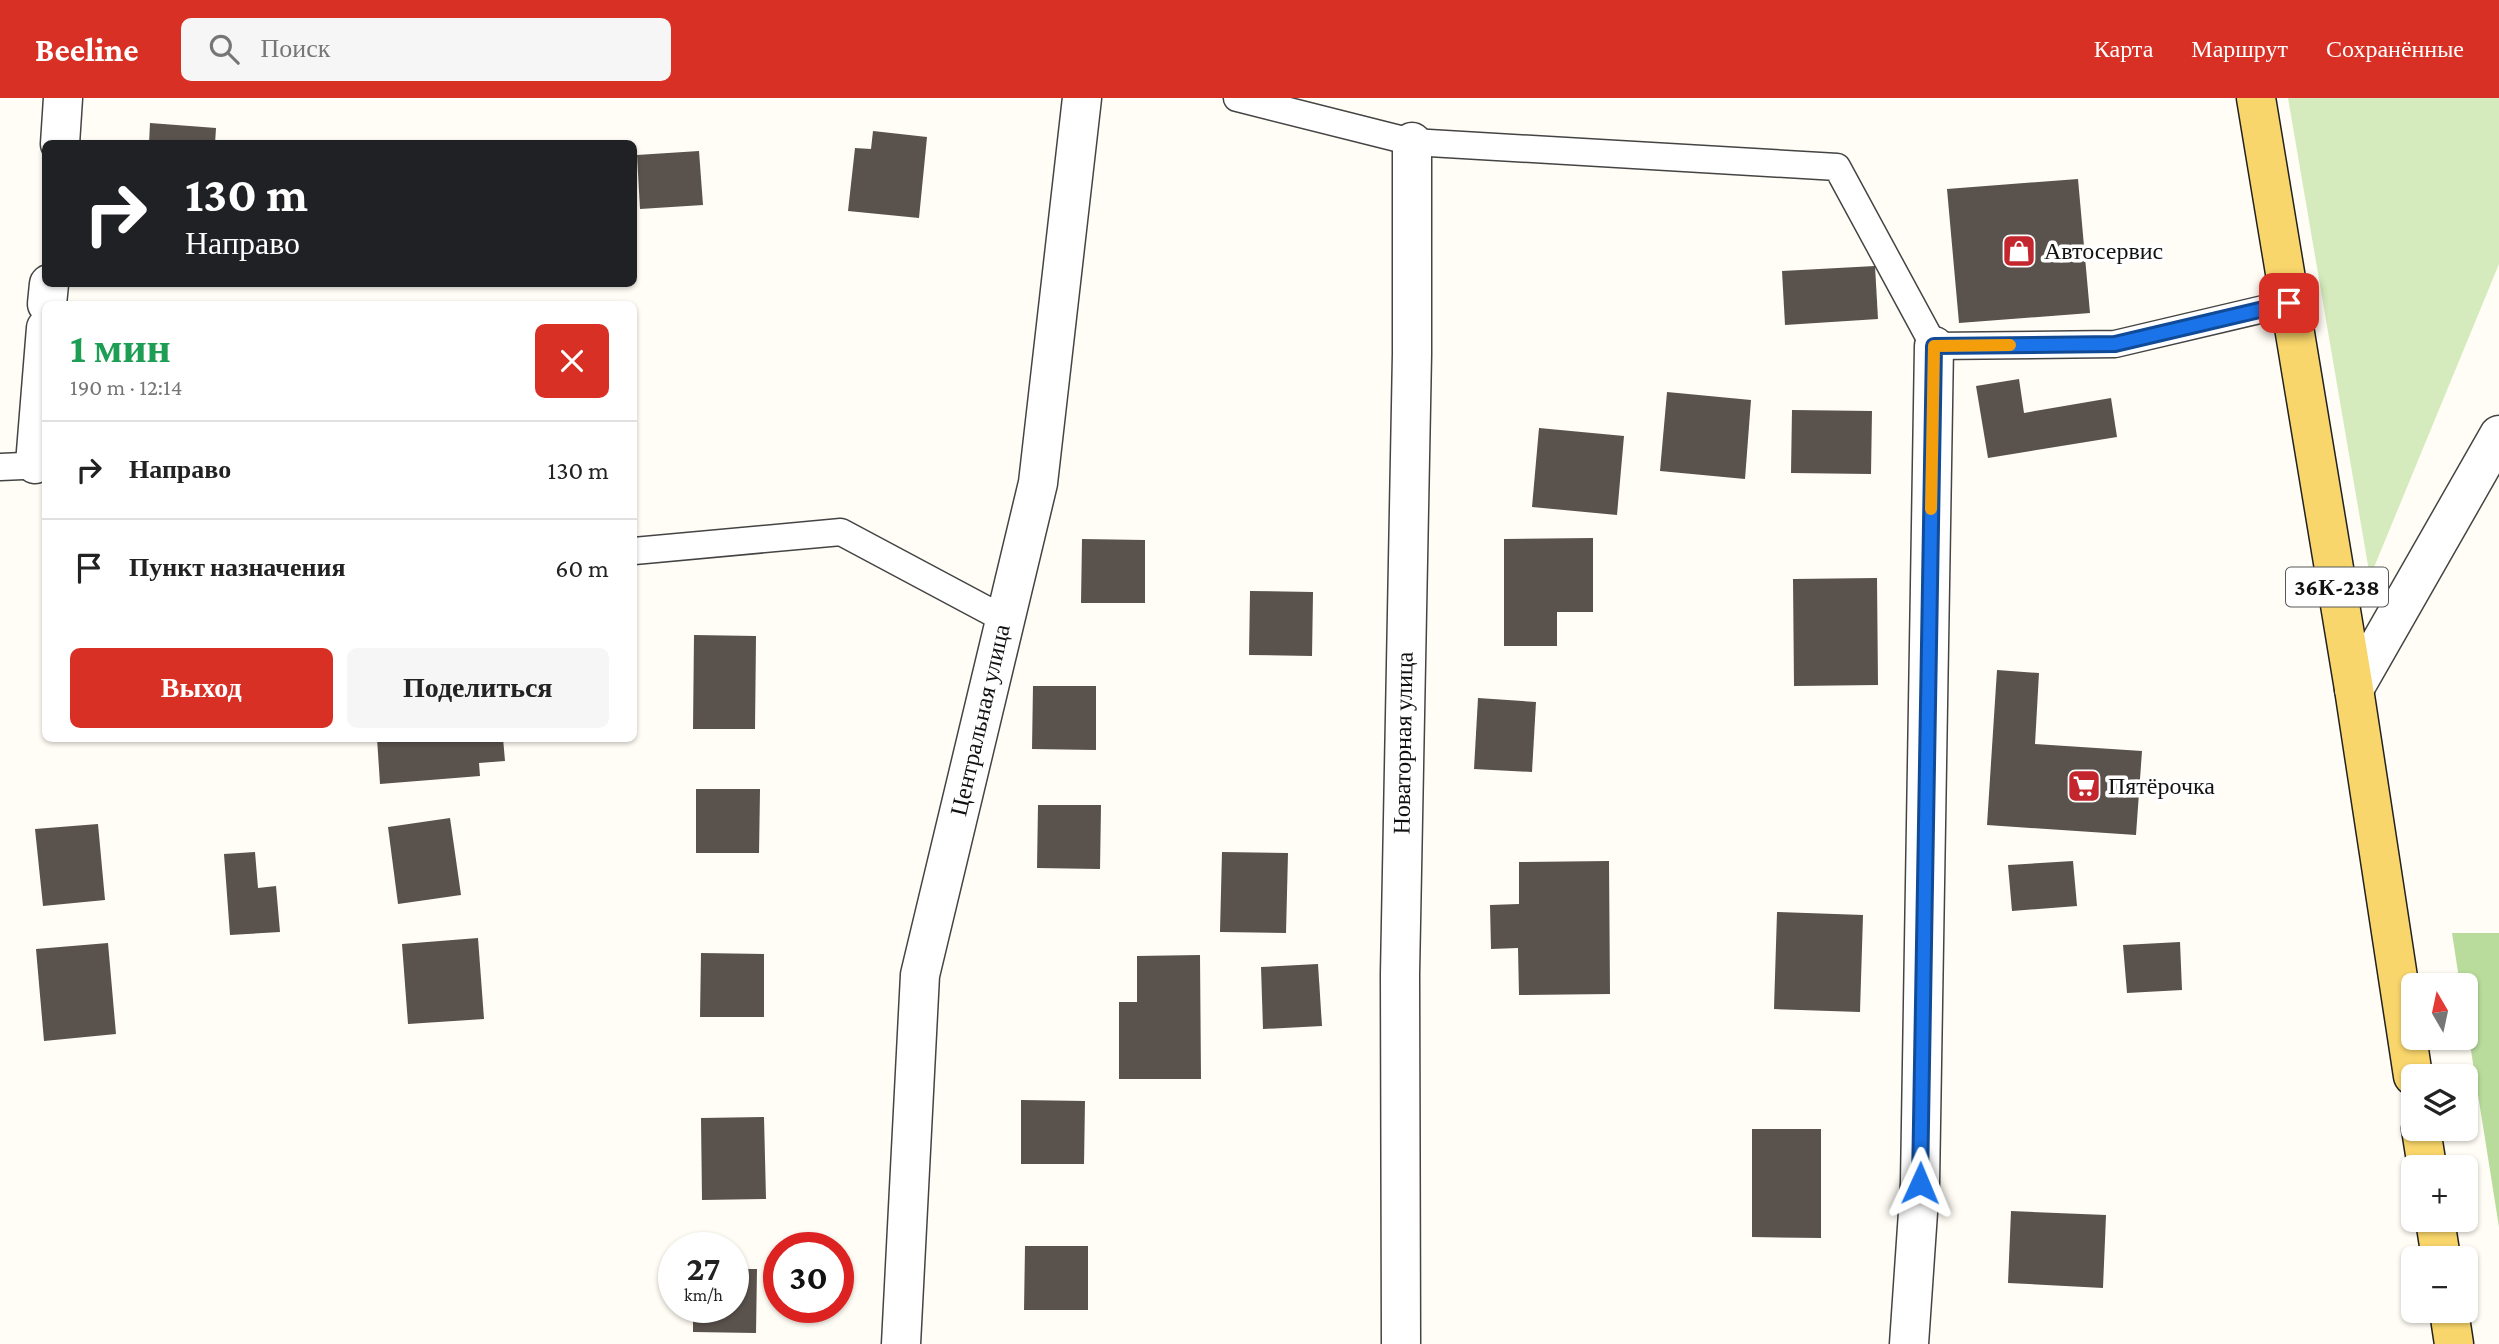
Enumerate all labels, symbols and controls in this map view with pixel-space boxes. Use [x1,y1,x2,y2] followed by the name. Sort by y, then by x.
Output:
[181,18,671,81] search box
[205,30,243,68] icon: search
[35,31,139,68] text: Beeline
[261,34,330,63] text: Поиск
[2094,35,2153,62] text: Карта
[2191,35,2288,62] text: Маршрут
[2326,35,2464,62] text: Сохранённые
[185,167,308,222] text: 130 m
[70,168,161,259] icon: right
[185,225,300,261] text: Направо
[2000,232,2038,270] shop icon: Автосервис
[2044,237,2163,264] place label: Автосервис
[2259,273,2319,333] pin
[2270,284,2308,322] icon: arrive
[70,324,171,371] text: 1 мин
[535,324,609,398] button: close
[70,374,183,400] text: 190 m · 12:14
[70,451,108,489] icon: right
[129,455,231,484] text: Направо
[548,456,609,485] text: 130 m
[70,549,108,587] icon: arrive
[129,553,346,582] text: Пункт назначения
[555,554,609,583] text: 60 m
[2286,568,2388,607] road number: 36К-238
[944,621,1015,818] street label: Центральная улица
[70,648,333,728] button: Выход
[347,648,609,728] button: Поделиться
[1387,651,1418,835] street label: Новаторная улица
[2065,767,2103,805] supermarket icon: Пятёрочка
[2108,772,2215,799] place label: Пятёрочка
[2401,973,2478,1050] north arrow
[2401,973,2478,1323] map controls
[2401,1064,2478,1141] button: layers
[1883,1146,1957,1220] position arrow
[2401,1155,2478,1232] button: +
[763,1232,854,1323] speed limit sign: 30
[2401,1246,2478,1323] button: −
[687,1249,720,1288] text: 27
[684,1285,723,1305] text: km/h

